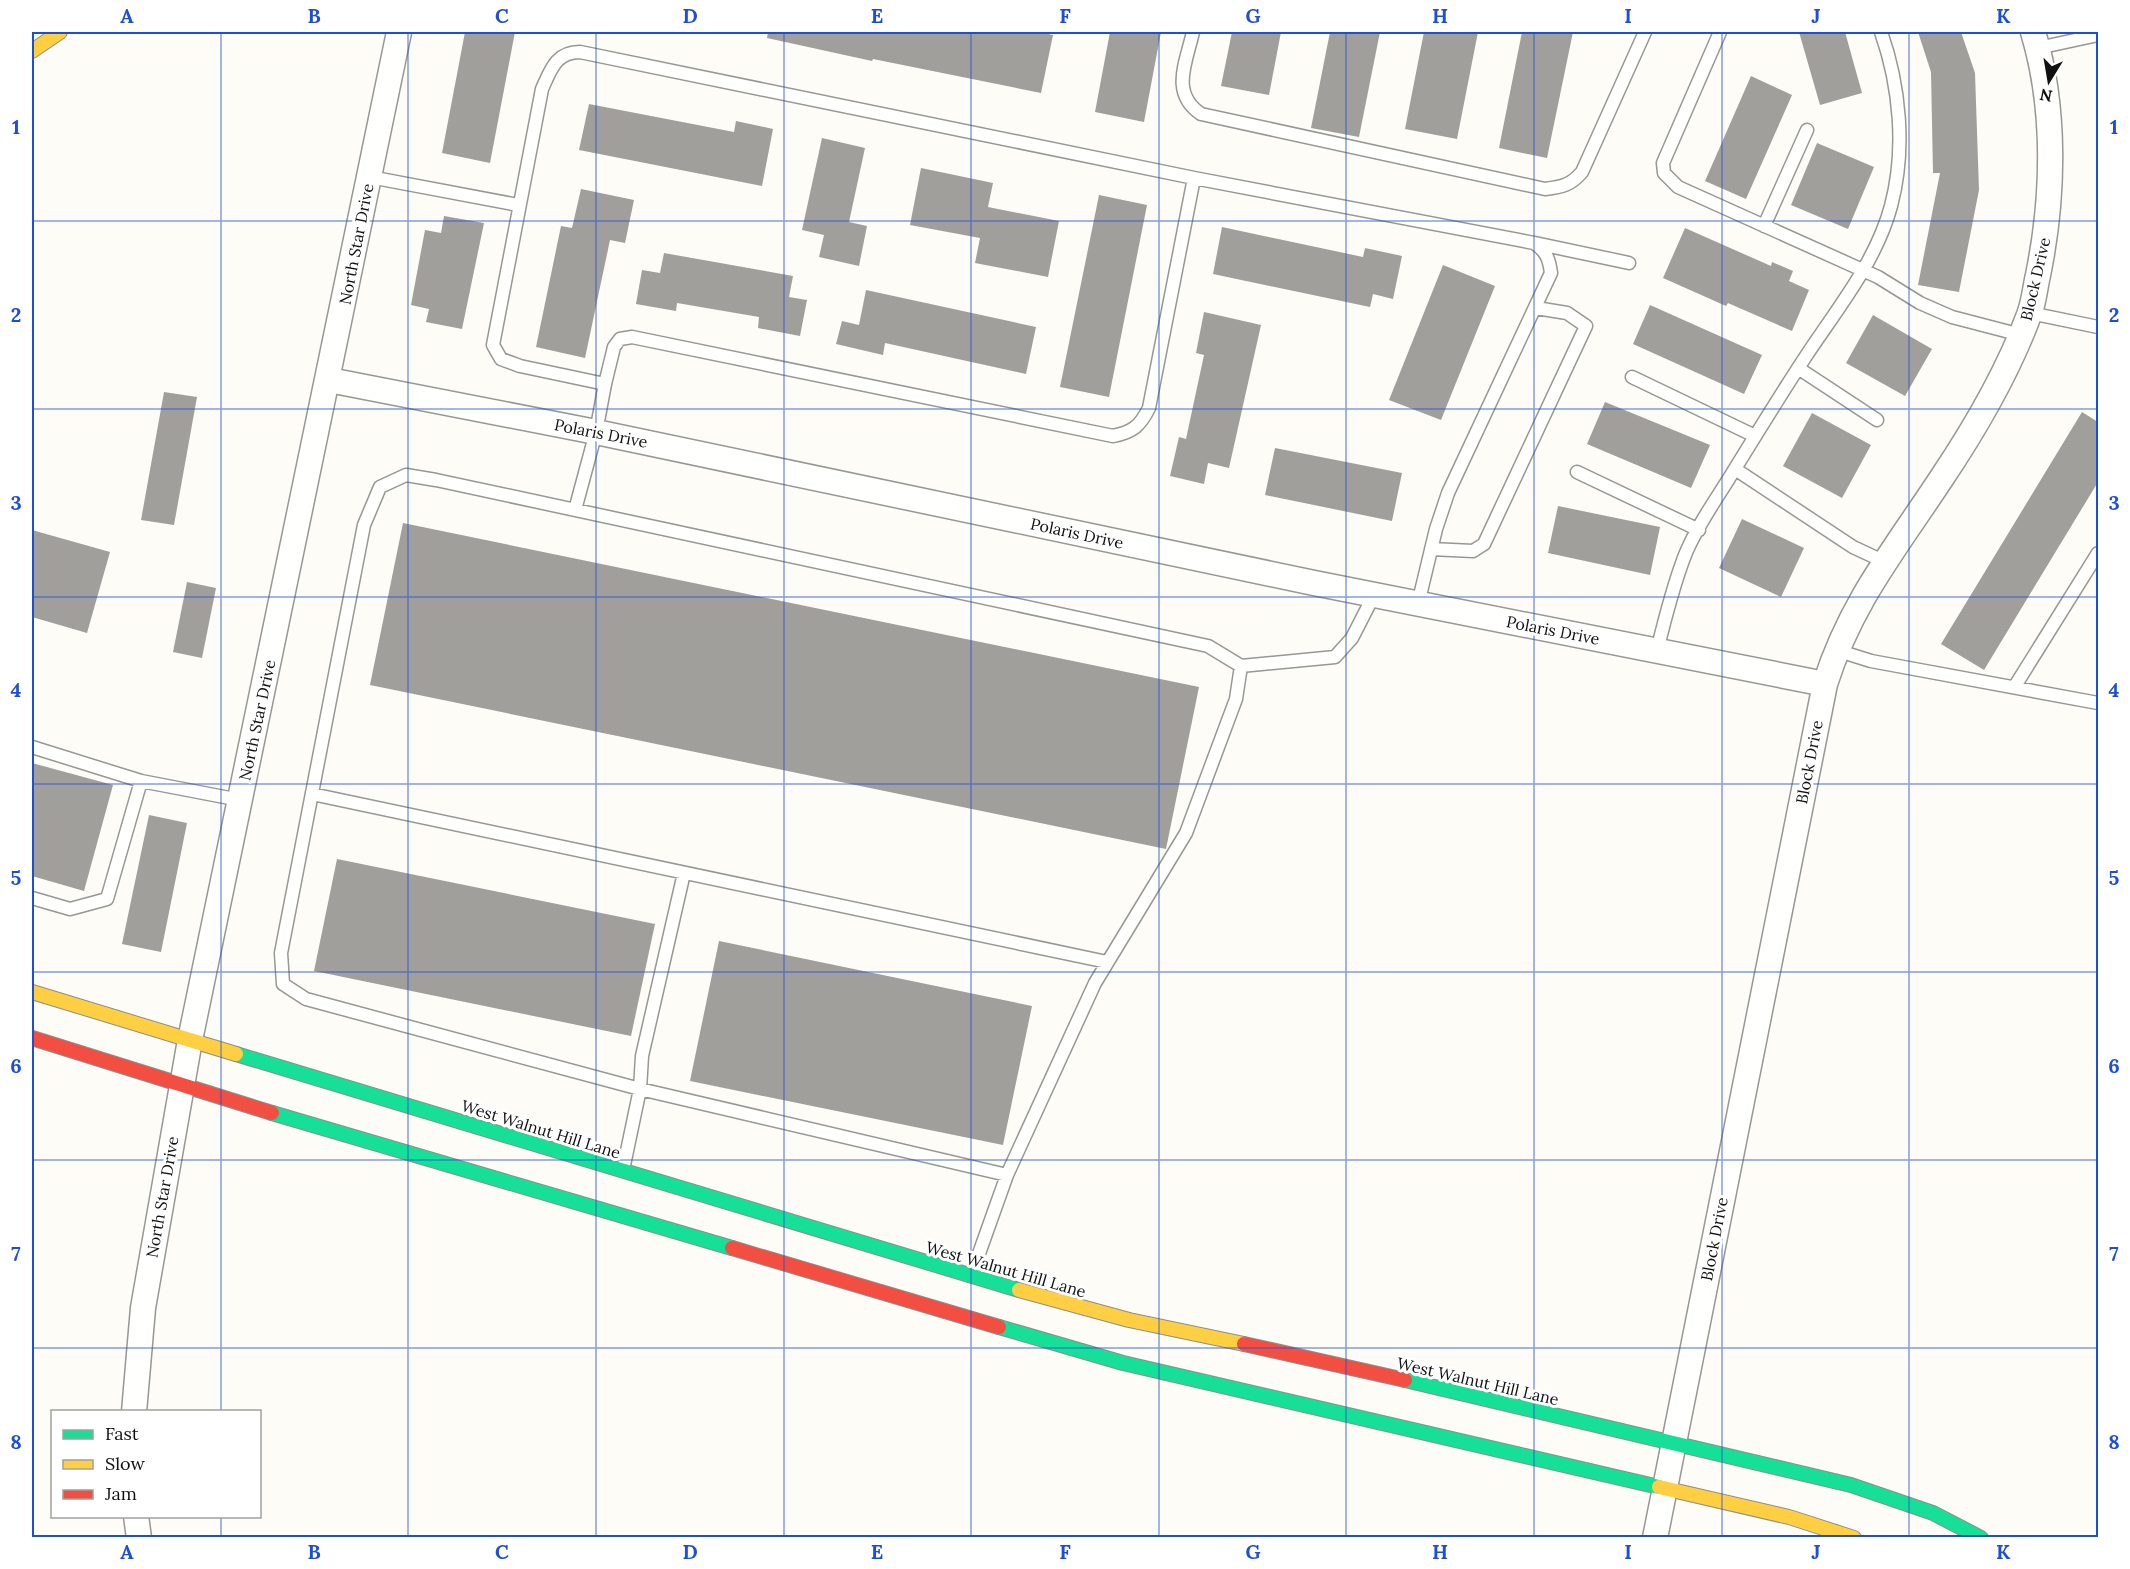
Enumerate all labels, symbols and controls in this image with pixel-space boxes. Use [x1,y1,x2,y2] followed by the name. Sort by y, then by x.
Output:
[120,3,134,28] text: A
[307,3,321,28] text: B
[495,3,509,28] text: C
[682,3,698,28] text: D
[871,3,883,28] text: E
[1059,3,1071,28] text: F
[1245,3,1261,28] text: G
[1432,3,1448,28] text: H
[1624,3,1632,28] text: I
[1811,3,1821,28] text: J
[1996,3,2011,28] text: K
[2019,51,2079,111] north arrow
[2038,85,2054,107] text: N
[12,114,20,139] text: 1
[2110,114,2118,139] text: 1
[334,181,378,306] street label: North Star Drive
[2016,235,2054,323] street label: Block Drive
[11,302,21,327] text: 2
[2109,302,2119,327] text: 2
[553,414,650,452] street label: Polaris Drive
[10,490,22,515] text: 3
[2108,490,2120,515] text: 3
[1029,513,1126,553] street label: Polaris Drive
[1505,611,1602,649] street label: Polaris Drive
[234,657,280,782] street label: North Star Drive
[11,677,22,702] text: 4
[2109,677,2120,702] text: 4
[1791,718,1827,806] street label: Block Drive
[11,865,22,890] text: 5
[2109,865,2120,890] text: 5
[10,1053,22,1078] text: 6
[2108,1053,2120,1078] text: 6
[459,1095,623,1163] street label: West Walnut Hill Lane
[141,1134,183,1259] street label: North Star Drive
[1696,1195,1732,1283] street label: Block Drive
[924,1237,1089,1301] street label: West Walnut Hill Lane
[11,1241,21,1266] text: 7
[2109,1241,2119,1266] text: 7
[1395,1353,1561,1409] street label: West Walnut Hill Lane
[51,1410,261,1518] legend
[105,1422,139,1445] text: Fast
[10,1429,22,1454] text: 8
[2108,1429,2120,1454] text: 8
[105,1452,145,1475] text: Slow
[104,1482,137,1505] text: Jam
[120,1539,134,1564] text: A
[307,1539,321,1564] text: B
[495,1539,509,1564] text: C
[682,1539,698,1564] text: D
[871,1539,883,1564] text: E
[1059,1539,1071,1564] text: F
[1245,1539,1261,1564] text: G
[1432,1539,1448,1564] text: H
[1624,1539,1632,1564] text: I
[1811,1539,1821,1564] text: J
[1996,1539,2011,1564] text: K

